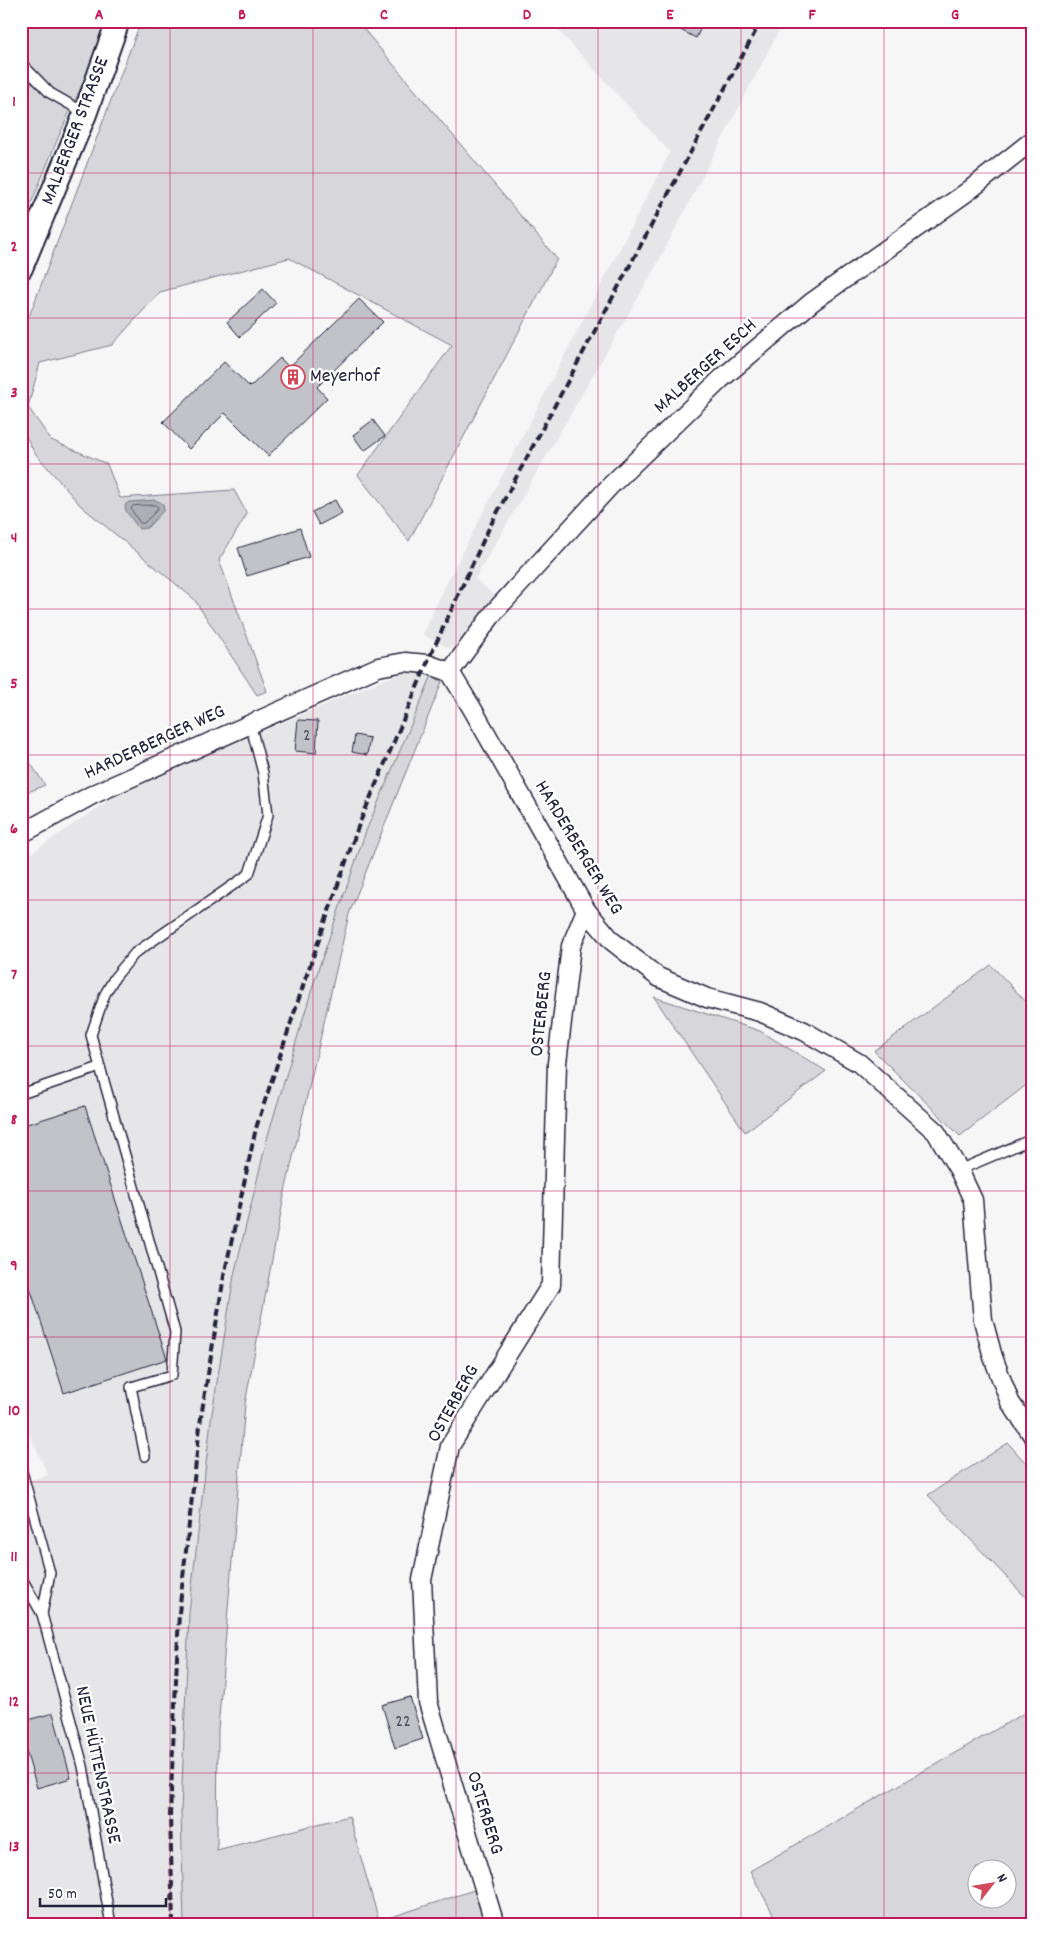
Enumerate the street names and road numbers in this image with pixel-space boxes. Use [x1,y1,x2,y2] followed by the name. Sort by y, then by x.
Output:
[35,53,117,209] street label: MALBERGER STRASSE
[648,313,764,421] street label: MALBERGER ESCH
[80,698,230,788] street label: HARDERBERGER WEG
[527,775,629,921] street label: HARDERBERGER WEG
[524,970,560,1058] street label: OSTERBERG
[421,1360,487,1448] street label: OSTERBERG
[67,1683,127,1847] street label: NEUE HÜTTENSTRASSE
[458,1768,510,1858] street label: OSTERBERG

